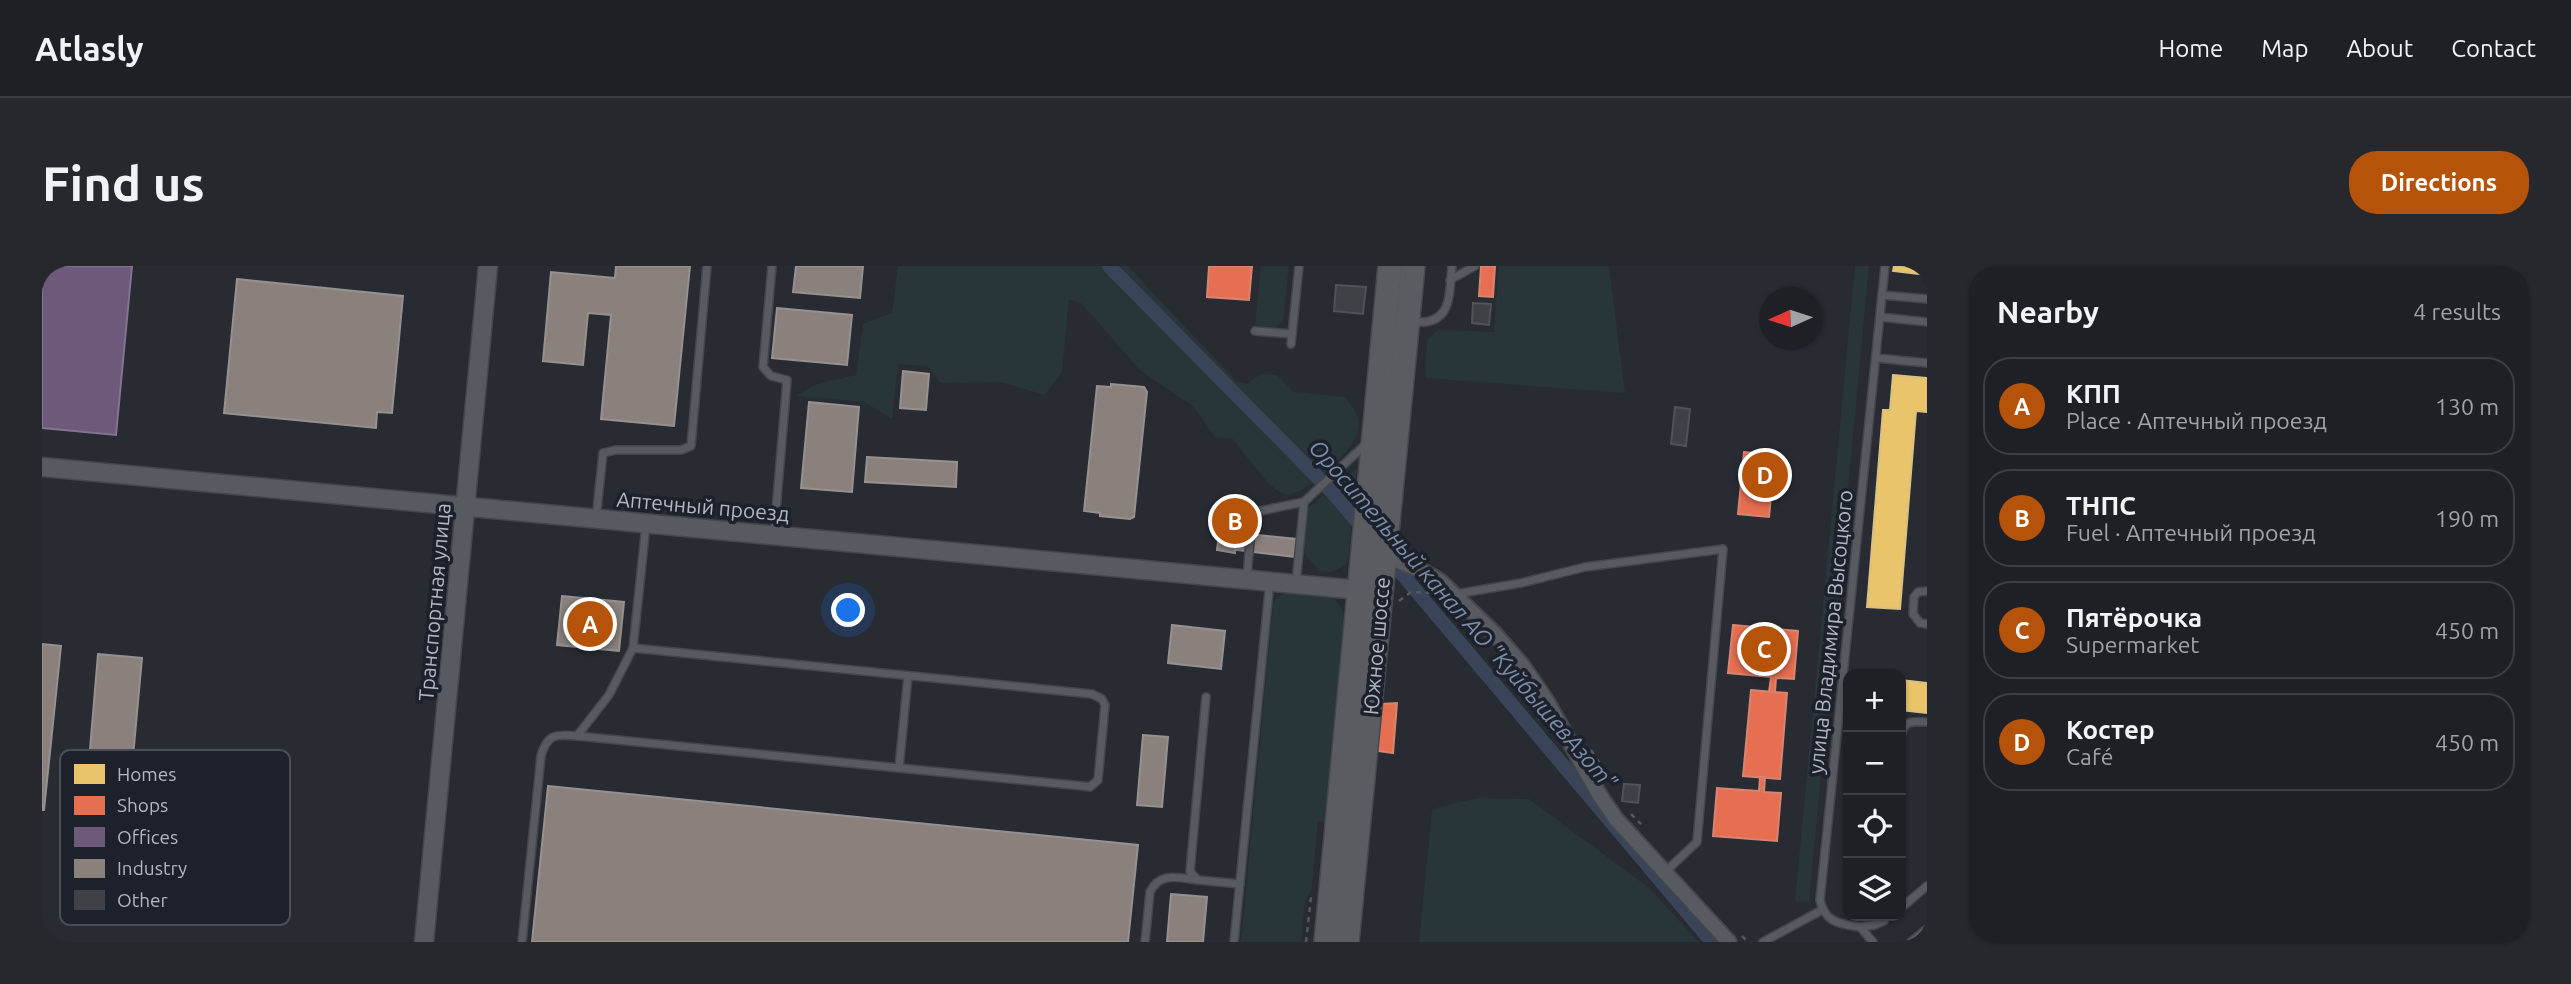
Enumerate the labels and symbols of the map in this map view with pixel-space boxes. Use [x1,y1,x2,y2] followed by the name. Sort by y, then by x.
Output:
[1759,287,1822,350] north arrow
[1305,434,1622,794] water label: Оросительный канал АО "КуйбышевАзот"
[1742,449,1788,501] pin: D
[616,486,790,526] street label: Аптечный проезд
[1803,489,1857,775] street label: улица Владимира Высоцкого
[1212,495,1258,547] pin: B
[413,502,455,702] street label: Транспортная улица
[1358,576,1394,716] street label: Южное шоссе
[831,593,865,627] your location
[567,598,613,650] pin: A
[1741,623,1787,675] pin: C
[60,750,290,925] legend
[117,763,177,785] text: Homes
[117,794,168,816] text: Shops
[117,826,178,848] text: Offices
[117,857,187,879] text: Industry
[117,889,168,911] text: Other

